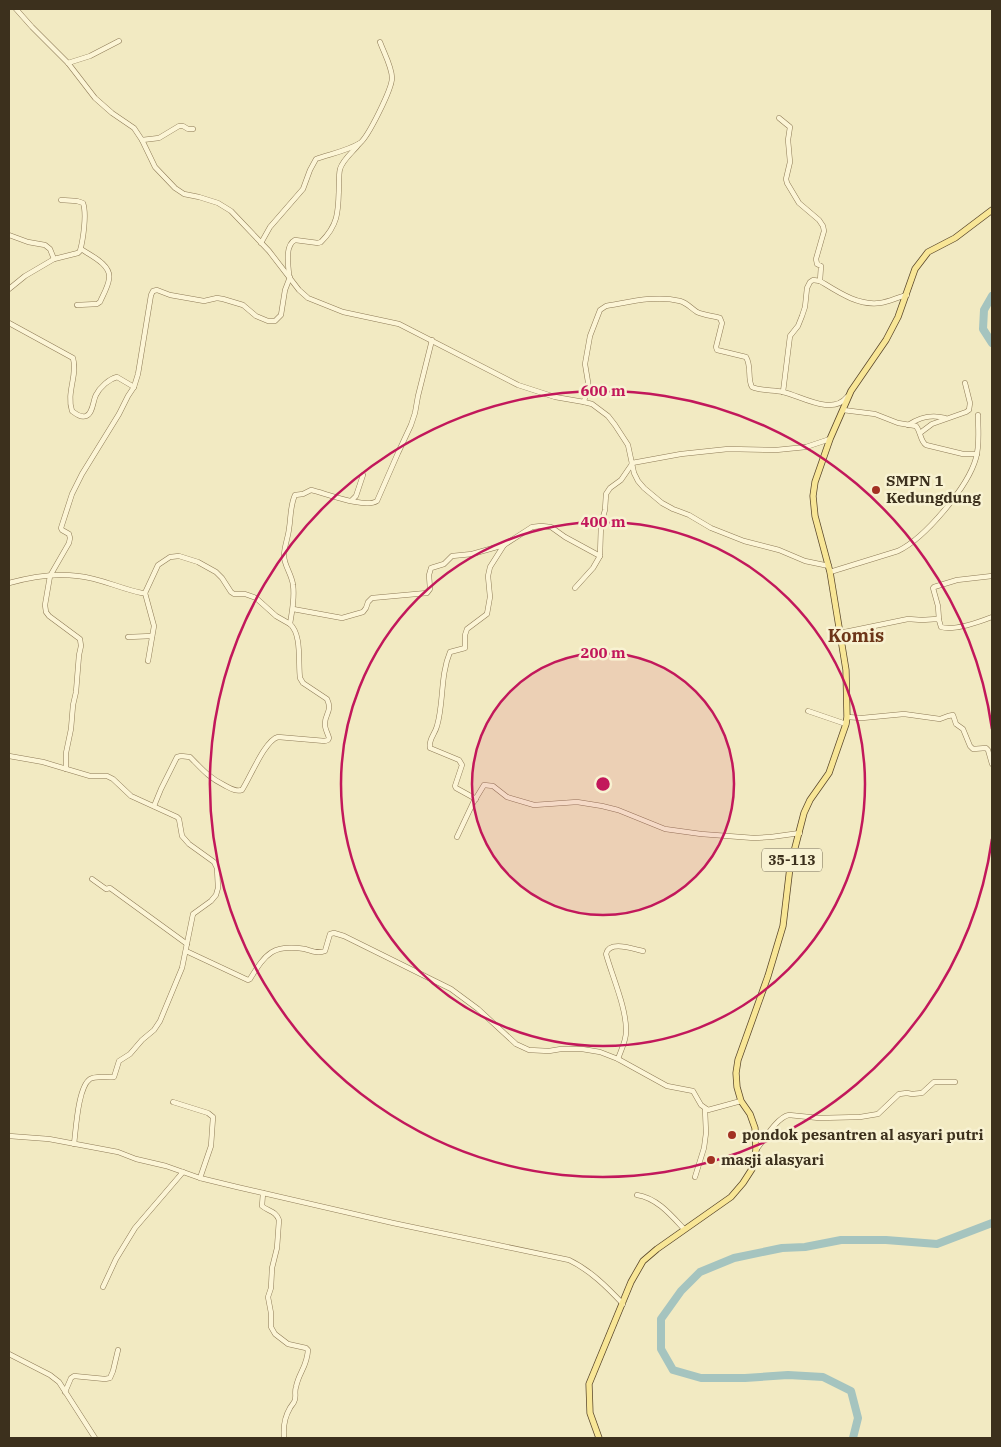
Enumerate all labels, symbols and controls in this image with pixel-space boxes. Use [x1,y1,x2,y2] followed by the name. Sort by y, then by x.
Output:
[580,381,626,400] text: 600 m
[886,471,981,507] place label: SMPN 1 Kedungdung
[870,484,882,496] marker: SMPN 1 Kedungdung
[580,512,626,531] text: 400 m
[828,624,884,647] district label: Komis
[580,643,626,662] text: 200 m
[594,775,612,793] centre of rings
[762,848,822,872] road number: 35-113
[742,1125,983,1144] place label: pondok pesantren al asyari putri
[726,1129,738,1141] marker: pondok pesantren al asyari putri
[721,1150,824,1169] place label: masji alasyari
[705,1154,717,1166] marker: masji alasyari

